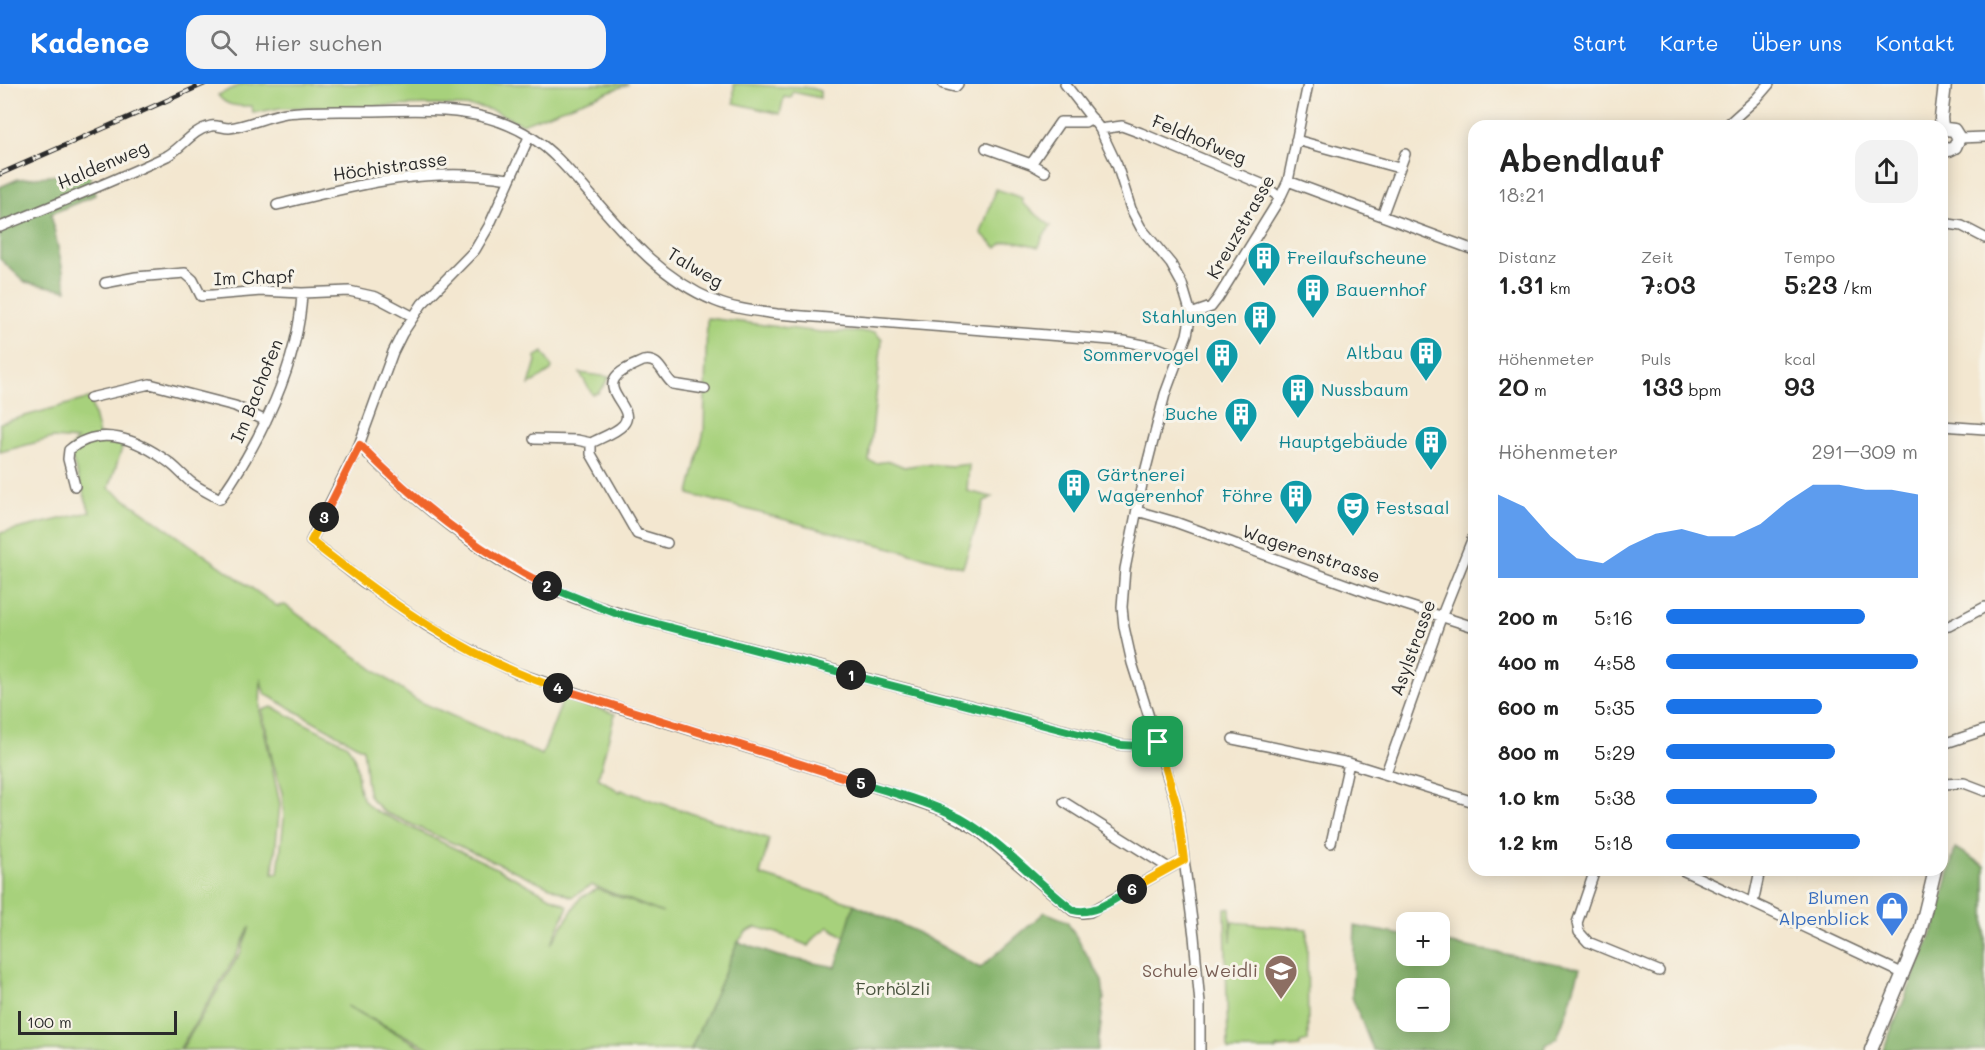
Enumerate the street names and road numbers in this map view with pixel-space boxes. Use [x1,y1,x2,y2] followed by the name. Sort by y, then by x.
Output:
[1148,108,1250,170] street label: Feldhofweg
[53,134,152,194] street label: Haldenweg
[331,146,449,186] street label: Höchistrasse
[1201,170,1280,283] street label: Kreuzstrasse
[663,241,728,293] street label: Talweg
[213,264,296,290] street label: Im Chapf
[224,335,288,446] street label: Im Bachofen
[1239,518,1383,588] street label: Wagerenstrasse
[1384,596,1441,699] street label: Asylstrasse

